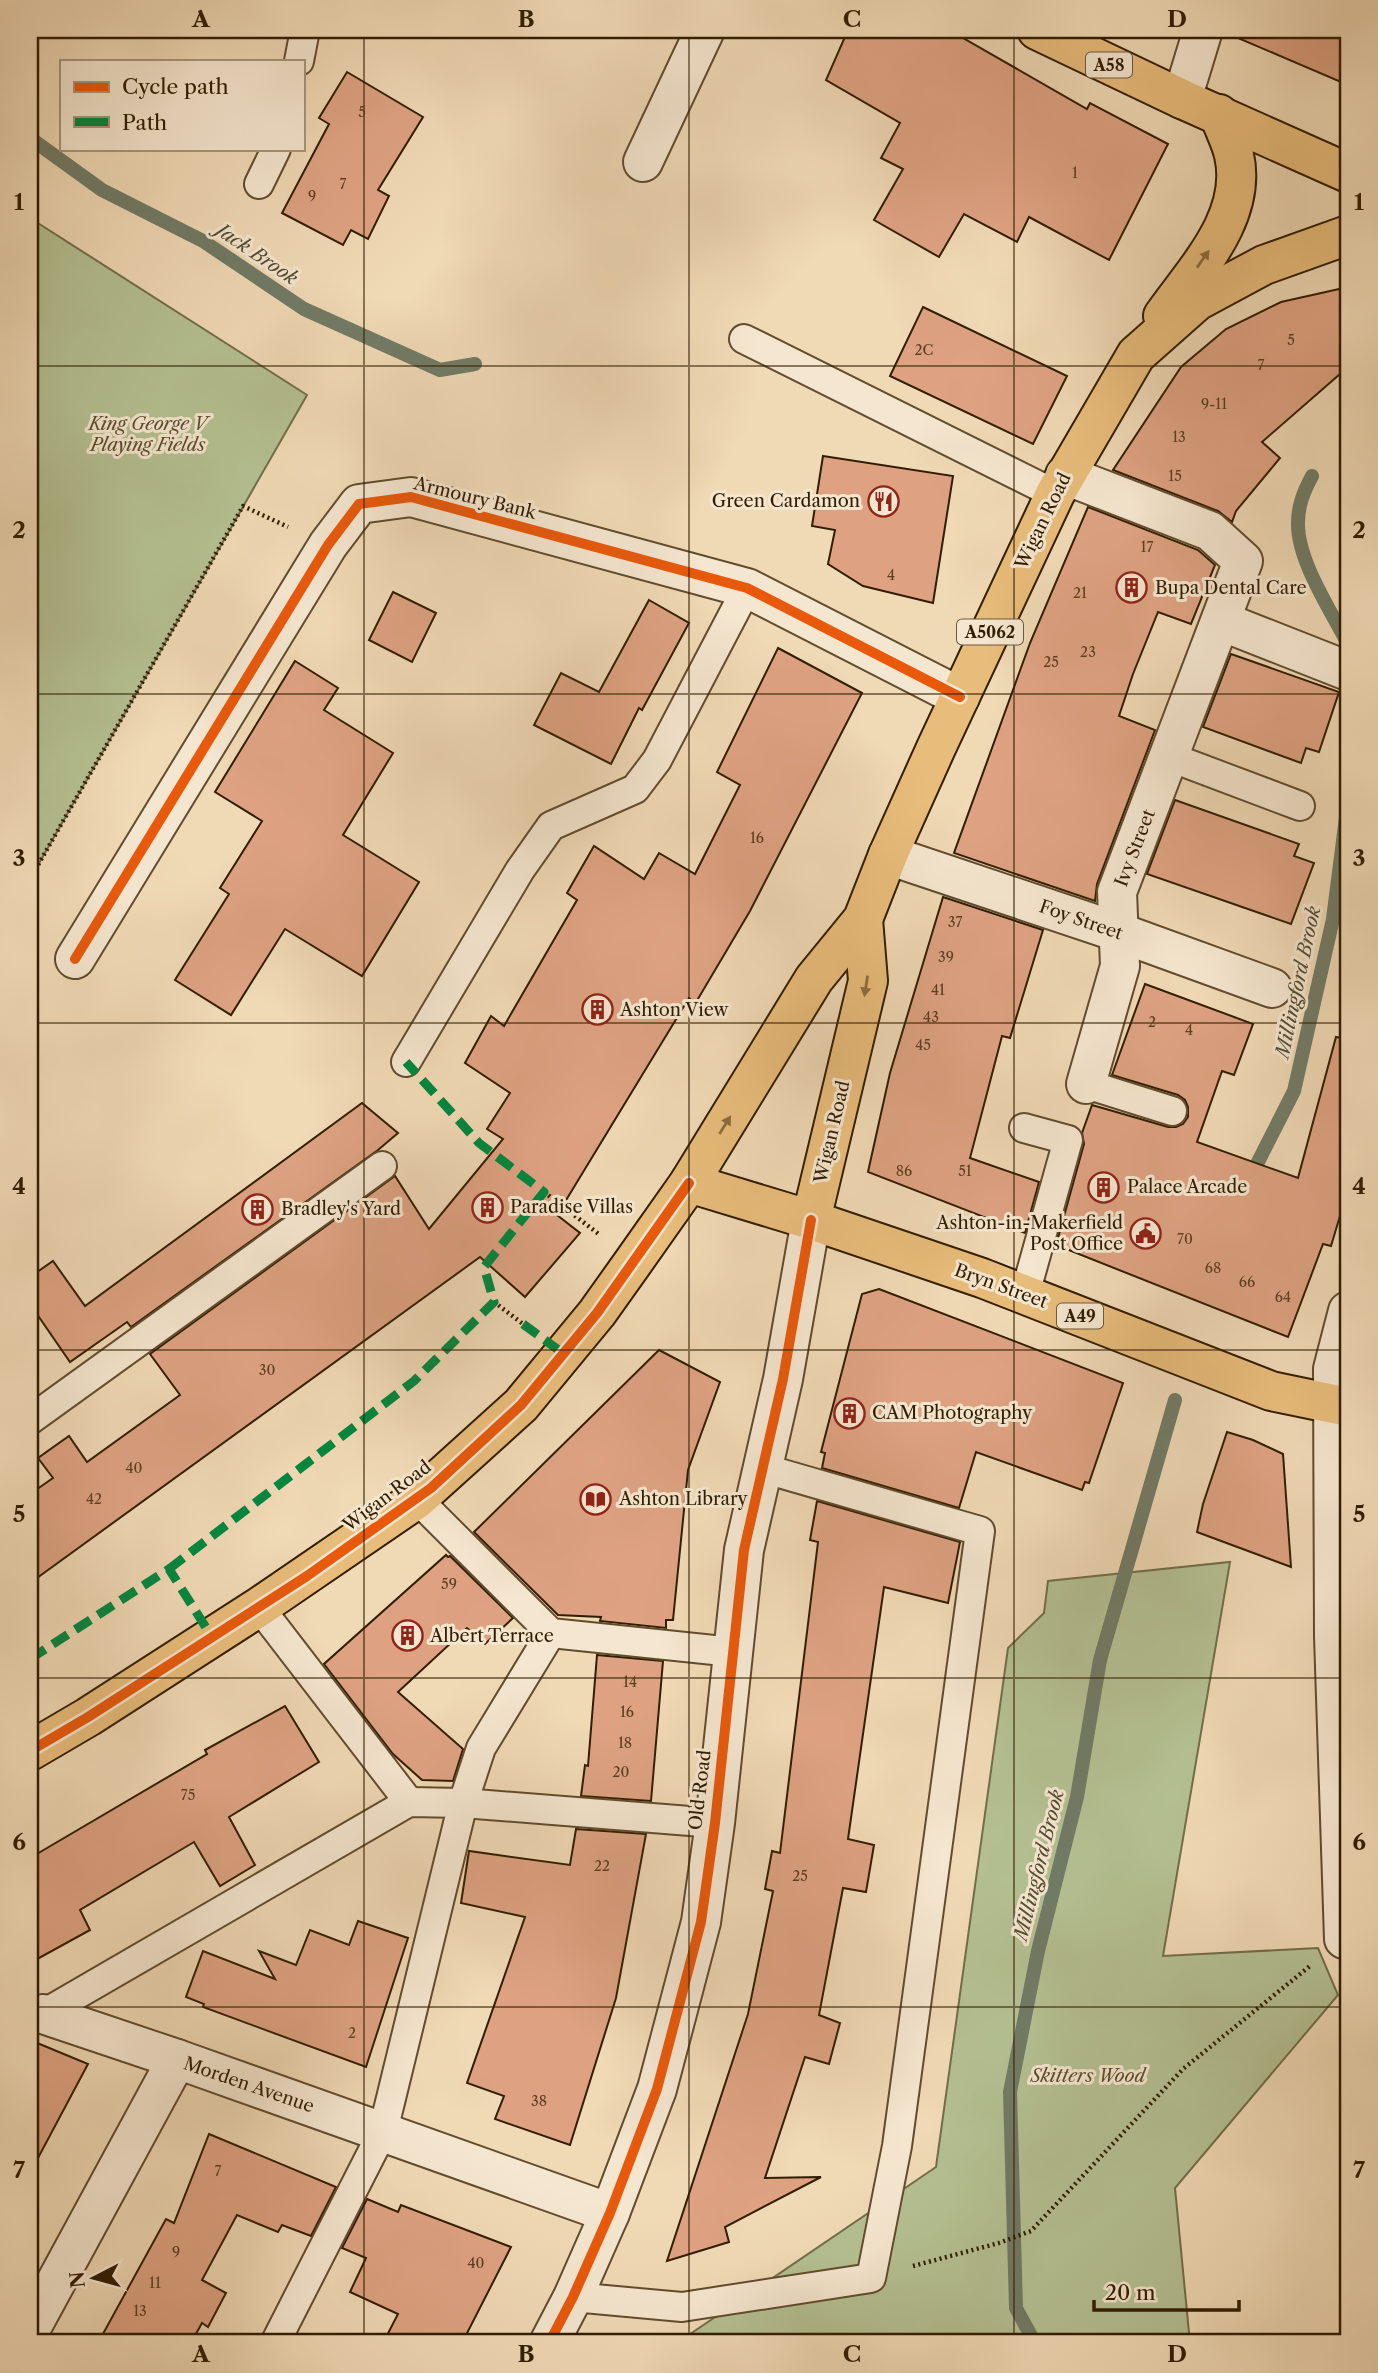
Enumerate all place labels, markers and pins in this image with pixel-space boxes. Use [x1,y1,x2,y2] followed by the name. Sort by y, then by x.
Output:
[866,484,900,518] restaurant icon: Green Cardamon
[712,490,860,512] place label: Green Cardamon
[1115,571,1149,605] building icon: Bupa Dental Care
[1155,577,1307,599] place label: Bupa Dental Care
[580,993,614,1027] building icon: Ashton View
[619,999,729,1021] place label: Ashton View
[1087,1170,1121,1204] building icon: Palace Arcade
[1127,1176,1247,1198] place label: Palace Arcade
[470,1190,504,1224] building icon: Paradise Villas
[241,1192,275,1226] building icon: Bradley's Yard
[510,1196,633,1218] place label: Paradise Villas
[281,1198,401,1220] place label: Bradley's Yard
[935,1212,1123,1255] place label: Ashton-in-Makerfield Post Office
[1129,1216,1163,1250] public building icon: Ashton-in-Makerfield Post Office
[832,1396,866,1430] building icon: CAM Photography
[872,1402,1033,1424] place label: CAM Photography
[579,1482,613,1516] library icon: Ashton Library
[618,1488,749,1510] place label: Ashton Library
[390,1619,424,1653] building icon: Albert Terrace
[429,1625,554,1647] place label: Albert Terrace

